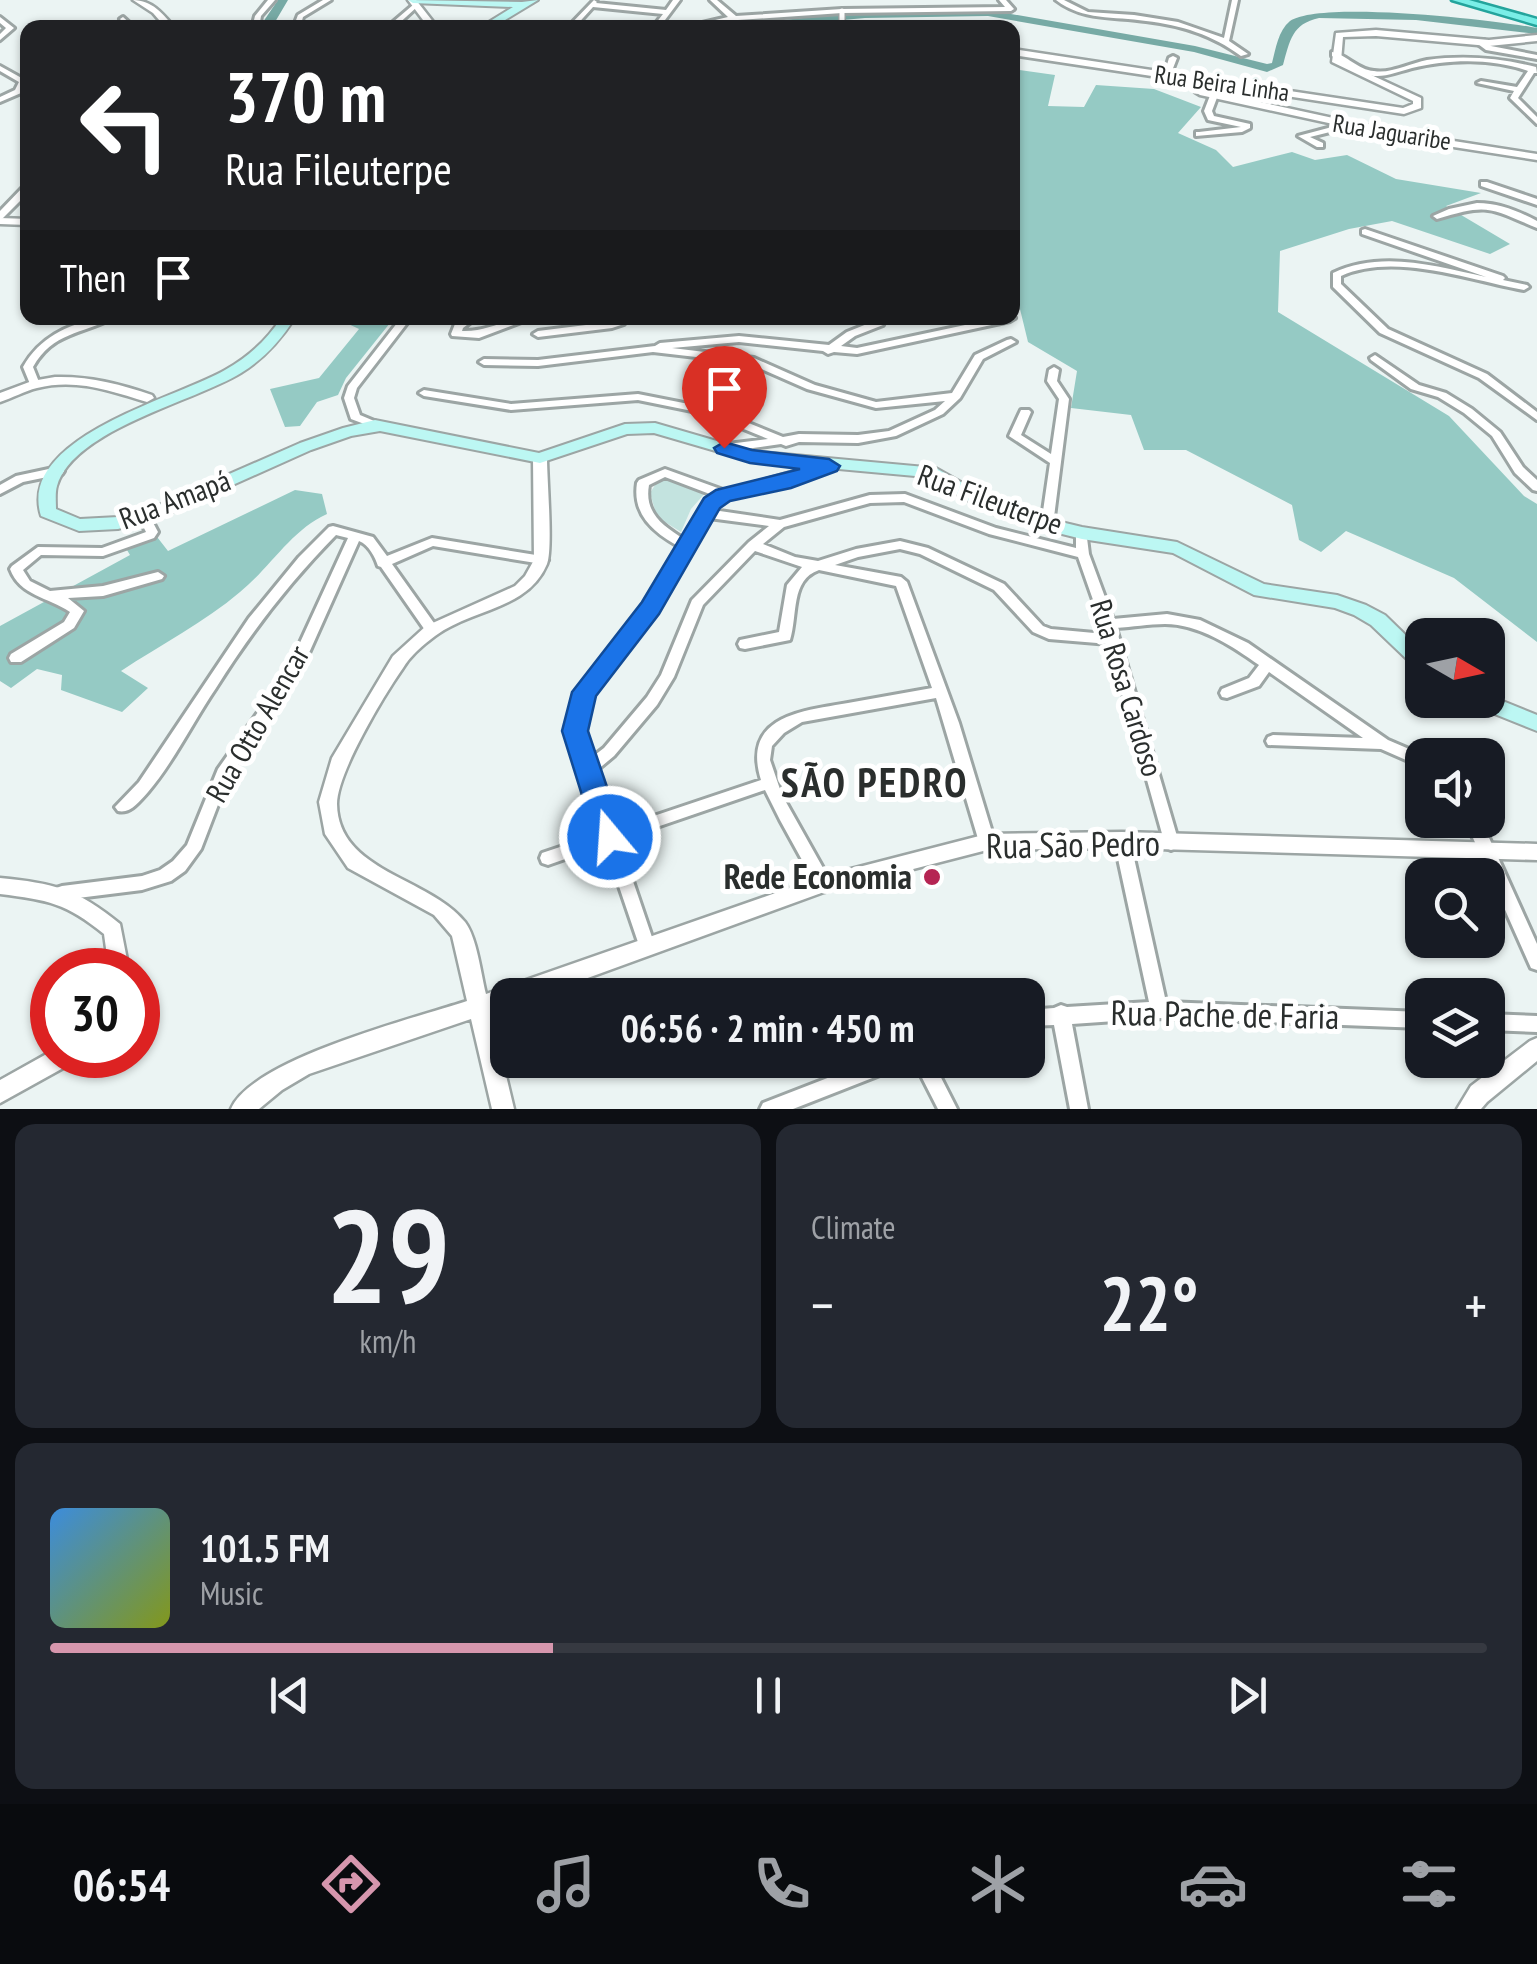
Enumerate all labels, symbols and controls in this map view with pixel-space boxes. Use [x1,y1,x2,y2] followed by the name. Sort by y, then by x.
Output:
[225,51,386,141] text: 370 m
[1153,58,1291,108] street label: Rua Beira Linha
[60,60,190,190] icon: left
[1331,107,1453,157] street label: Rua Jaguaribe
[225,139,452,197] text: Rua Fileuterpe
[146,250,201,305] icon: arrive
[60,253,126,302] text: Then
[682,346,767,449] pin
[697,361,752,416] icon: arrive
[913,454,1068,543] street label: Rua Fileuterpe
[113,460,235,538] street label: Rua Amapá
[1082,594,1173,781] street label: Rua Rosa Cardoso
[1405,618,1505,718] north arrow
[1405,618,1505,1078] map controls
[196,637,318,809] street label: Rua Otto Alencar
[1405,738,1505,838] button: sound
[781,756,969,808] district label: SÃO PEDRO
[558,785,662,889] position arrow
[986,819,1160,869] street label: Rua São Pedro
[724,853,912,899] place label: Rede Economia
[1405,858,1505,958] button: search
[921,866,943,888] marker: Rede Economia
[30,948,160,1078] speed limit sign: 30
[1405,978,1505,1078] button: layers
[1110,989,1340,1039] street label: Rua Pache de Faria
[621,1003,914,1052] text: 06:56 · 2 min · 450 m
[326,1171,450,1339] text: 29
[811,1206,895,1248] text: Climate
[1099,1255,1199,1352] text: 22°
[811,1269,834,1340] text: −
[1464,1269,1487,1340] text: +
[360,1320,416,1362] text: km/h
[200,1523,330,1572] text: 101.5 FM
[200,1572,263,1614] text: Music
[262,1668,317,1723] icon: previous
[741,1668,796,1723] icon: pause
[1220,1668,1275,1723] icon: next
[316,1849,386,1919] icon: directions
[531,1849,601,1919] icon: music
[747,1849,817,1919] icon: phone
[963,1849,1033,1919] icon: climate
[1178,1849,1248,1919] icon: car
[1394,1849,1464,1919] icon: filters
[73,1855,170,1913] text: 06:54

